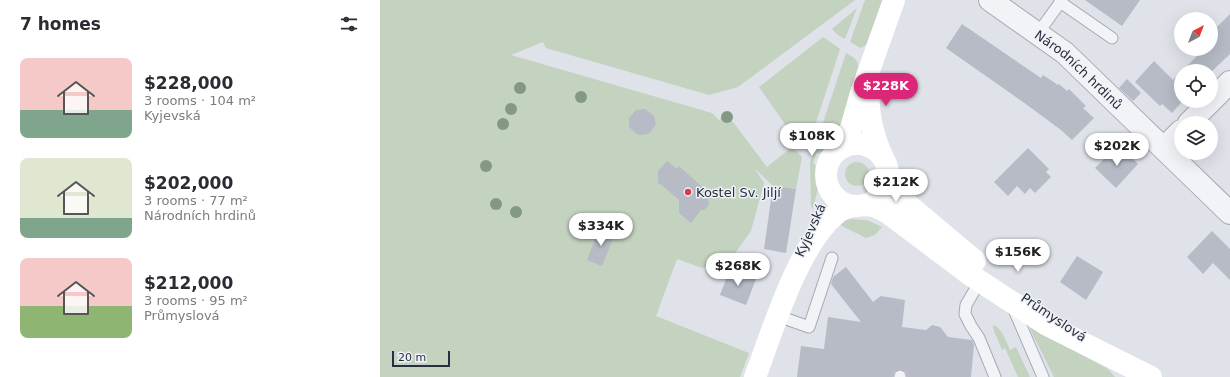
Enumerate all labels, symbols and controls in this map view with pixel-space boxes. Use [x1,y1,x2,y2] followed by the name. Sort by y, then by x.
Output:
[1174,12,1218,56] north arrow
[1174,12,1218,160] map controls
[338,13,360,35] icon: filters
[20,14,101,34] text: 7 homes
[1032,27,1125,113] street label: Národních hrdinů
[1174,64,1218,108] button: locate
[144,73,233,93] text: $228,000
[858,73,914,107] pin: $228K
[52,74,100,122] icon: home
[863,78,909,93] text: $228K
[144,93,256,108] text: 3 rooms · 104 m²
[144,108,201,123] text: Kyjevská
[1174,116,1218,160] button: layers
[784,123,840,157] pin: $108K
[789,128,835,143] text: $108K
[1089,133,1145,167] pin: $202K
[1094,138,1140,153] text: $202K
[868,169,924,203] pin: $212K
[144,173,233,193] text: $202,000
[52,174,100,222] icon: home
[873,174,919,189] text: $212K
[696,185,781,200] place label: Kostel Sv. Jiljí
[683,187,693,197] marker: Kostel Sv. Jiljí
[144,193,248,208] text: 3 rooms · 77 m²
[792,201,829,259] street label: Kyjevská
[144,208,256,223] text: Národních hrdinů
[573,213,629,247] pin: $334K
[578,218,624,233] text: $334K
[990,239,1046,273] pin: $156K
[995,244,1041,259] text: $156K
[710,253,766,287] pin: $268K
[715,258,761,273] text: $268K
[144,273,233,293] text: $212,000
[52,274,100,322] icon: home
[1018,290,1089,345] street label: Průmyslová
[144,293,248,308] text: 3 rooms · 95 m²
[144,308,220,323] text: Průmyslová
[392,349,450,368] scale bar
[398,351,426,364] text: 20 m

